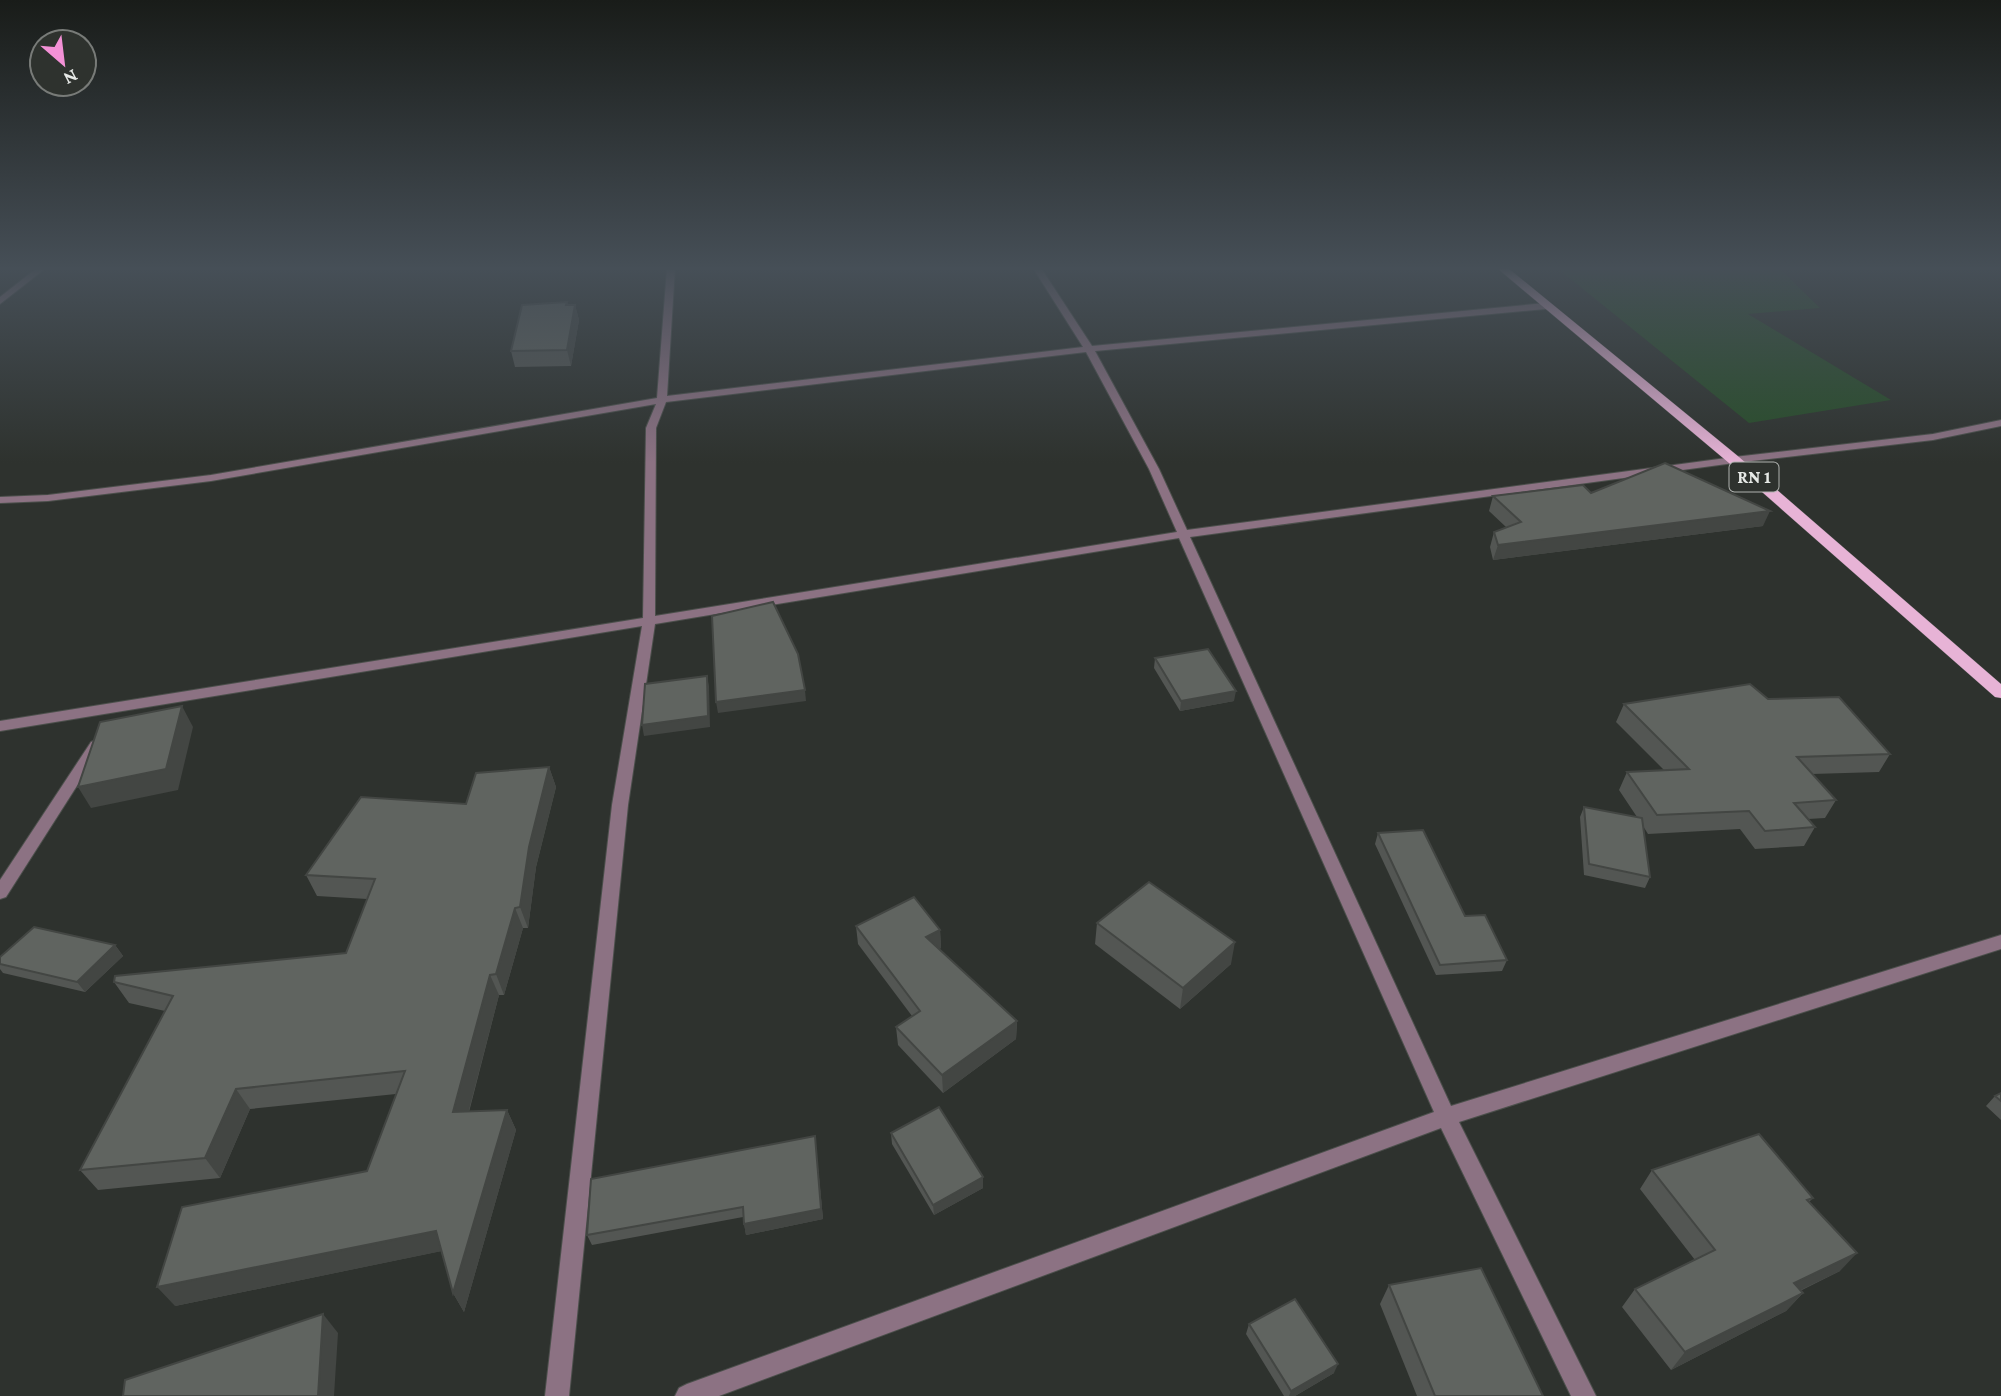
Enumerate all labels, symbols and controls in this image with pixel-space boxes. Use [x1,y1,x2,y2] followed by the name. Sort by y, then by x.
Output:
[28,28,98,98] north arrow
[60,65,81,90] text: N
[1730,462,1778,491] road number: RN 1

